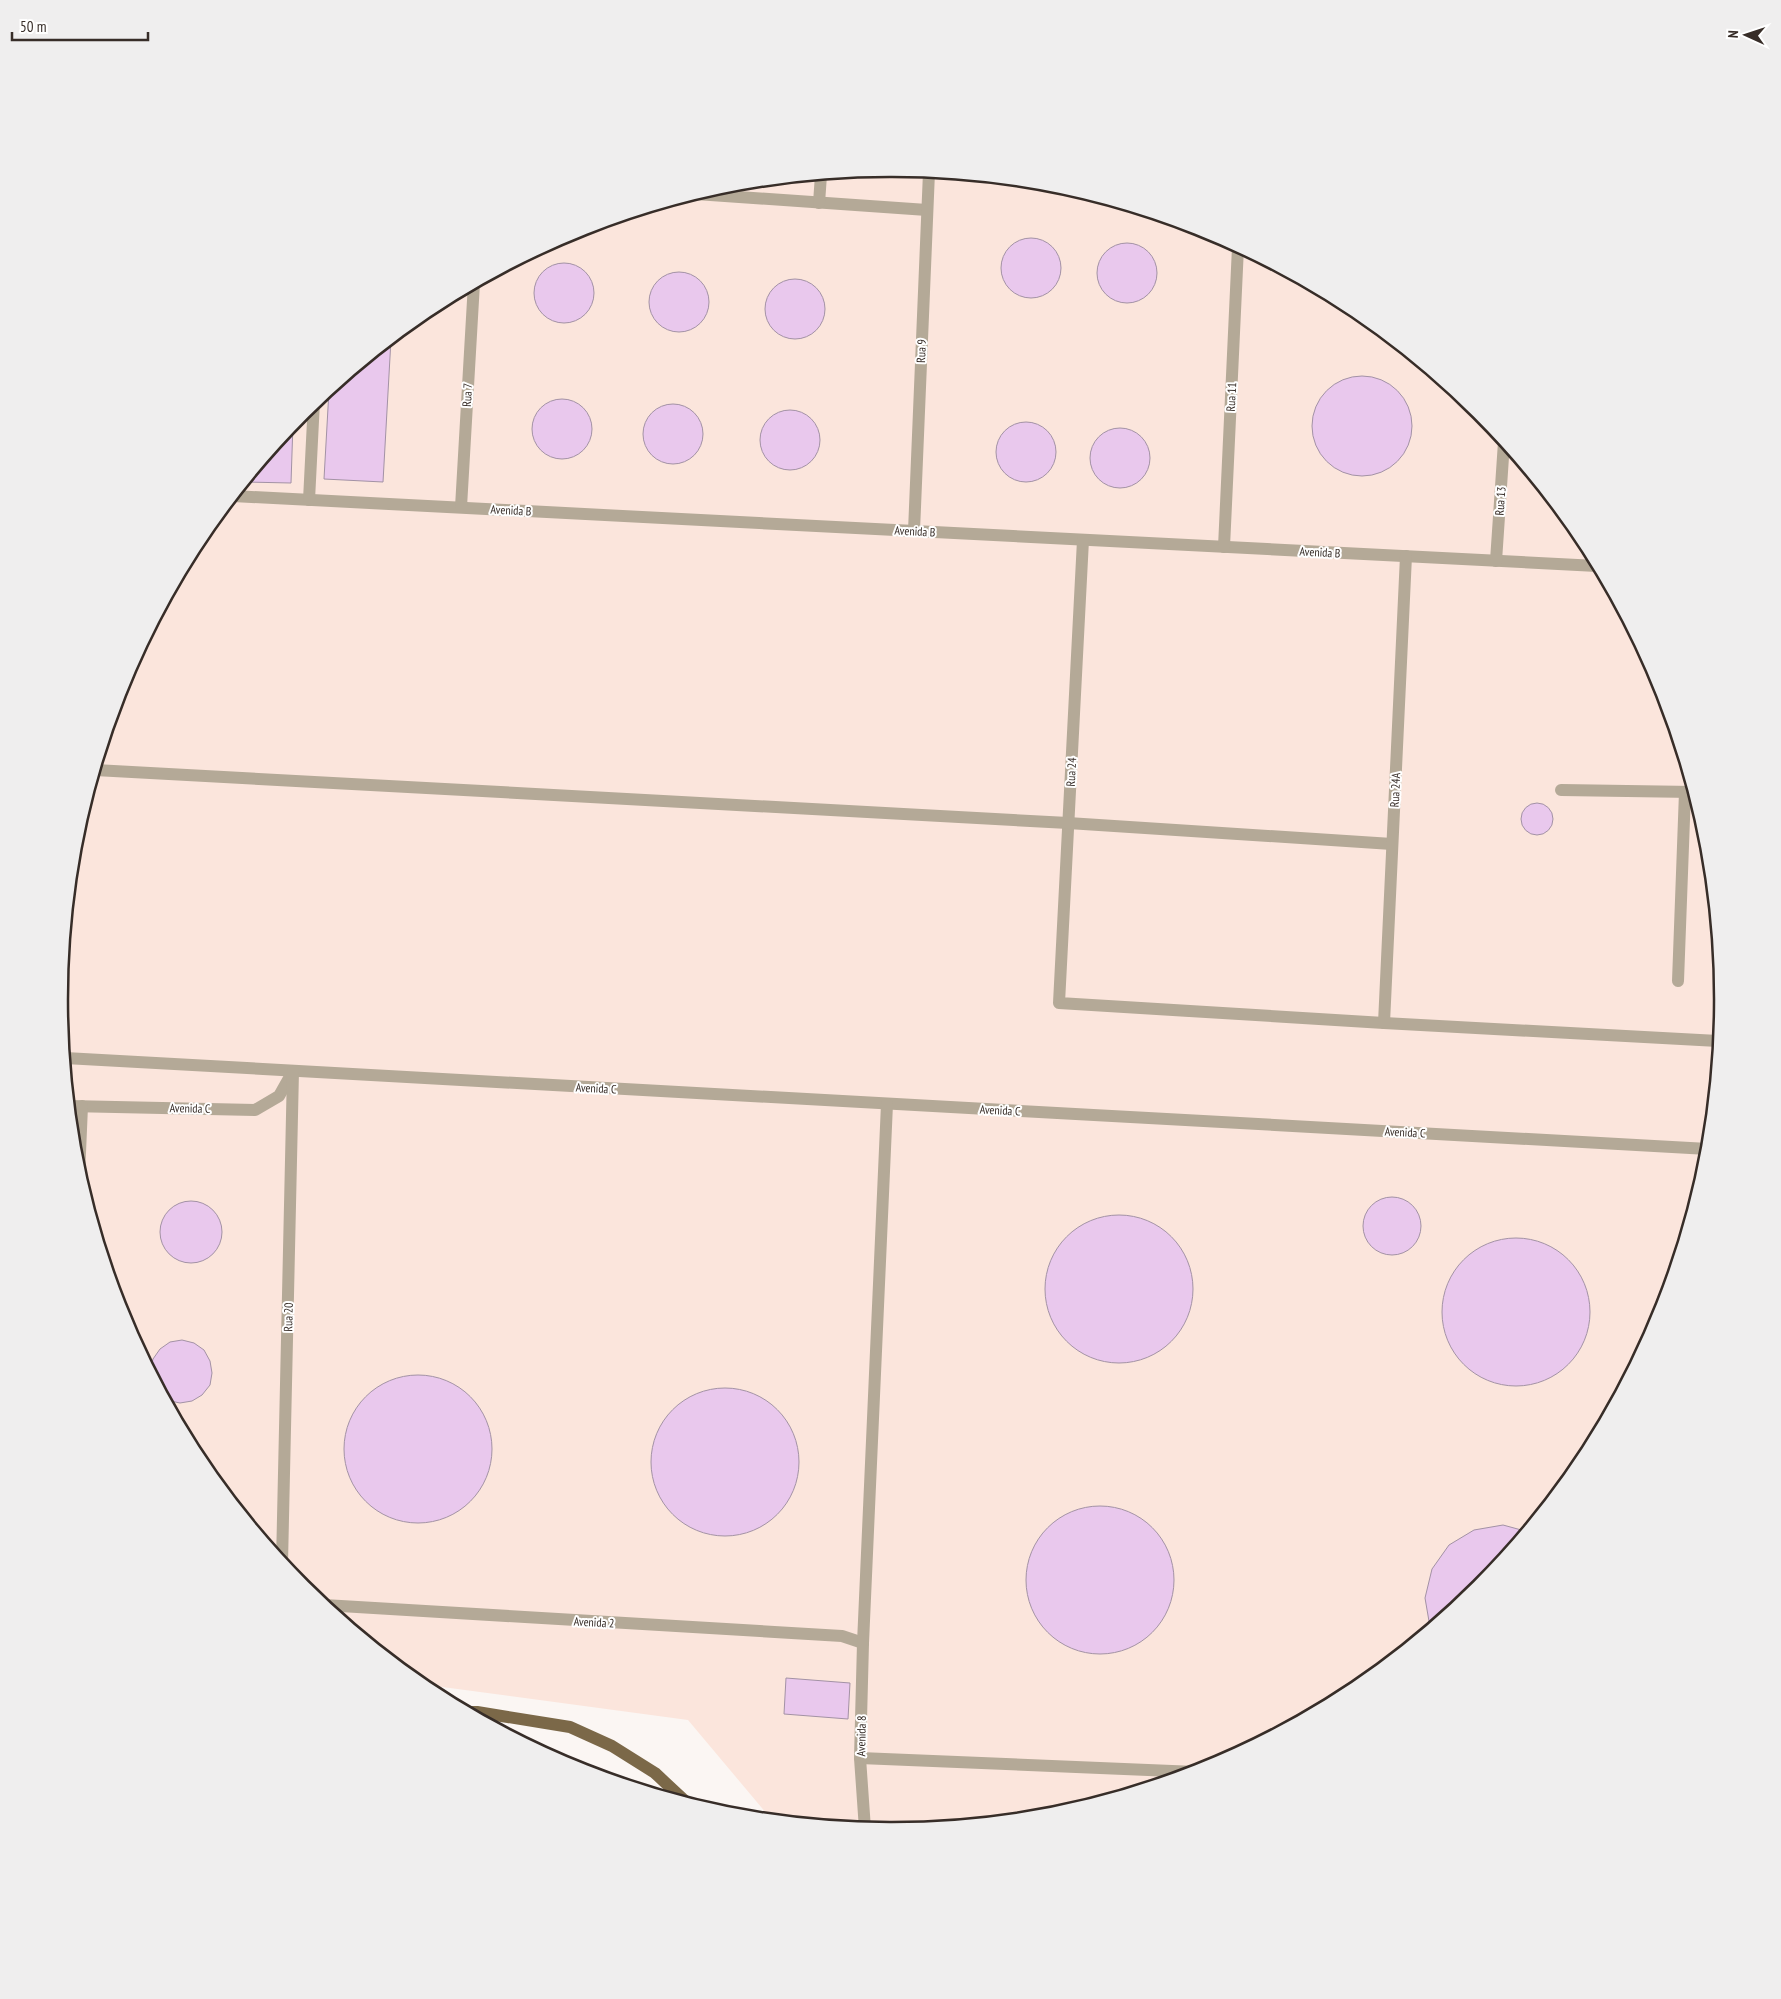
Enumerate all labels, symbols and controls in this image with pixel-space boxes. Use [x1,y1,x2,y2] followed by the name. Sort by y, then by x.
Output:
[12,10,149,42] scale bar
[1721,10,1771,60] north arrow
[20,17,46,36] text: 50 m
[1724,30,1742,39] text: N
[913,339,929,363] street label: Rua 9
[1223,382,1239,412] street label: Rua 11
[459,383,475,407] street label: Rua 7
[1492,486,1508,516] street label: Rua 13
[490,501,532,519] street label: Avenida B
[894,522,936,540] street label: Avenida B
[1299,543,1341,561] street label: Avenida B
[1063,756,1079,787] street label: Rua 24
[1387,772,1403,808] street label: Rua 24A
[575,1079,617,1097] street label: Avenida C
[169,1100,211,1116] street label: Avenida C
[979,1101,1021,1119] street label: Avenida C
[1384,1123,1426,1141] street label: Avenida C
[280,1302,296,1332] street label: Rua 20
[573,1613,615,1631] street label: Avenida 2
[853,1716,869,1756] street label: Avenida 8

